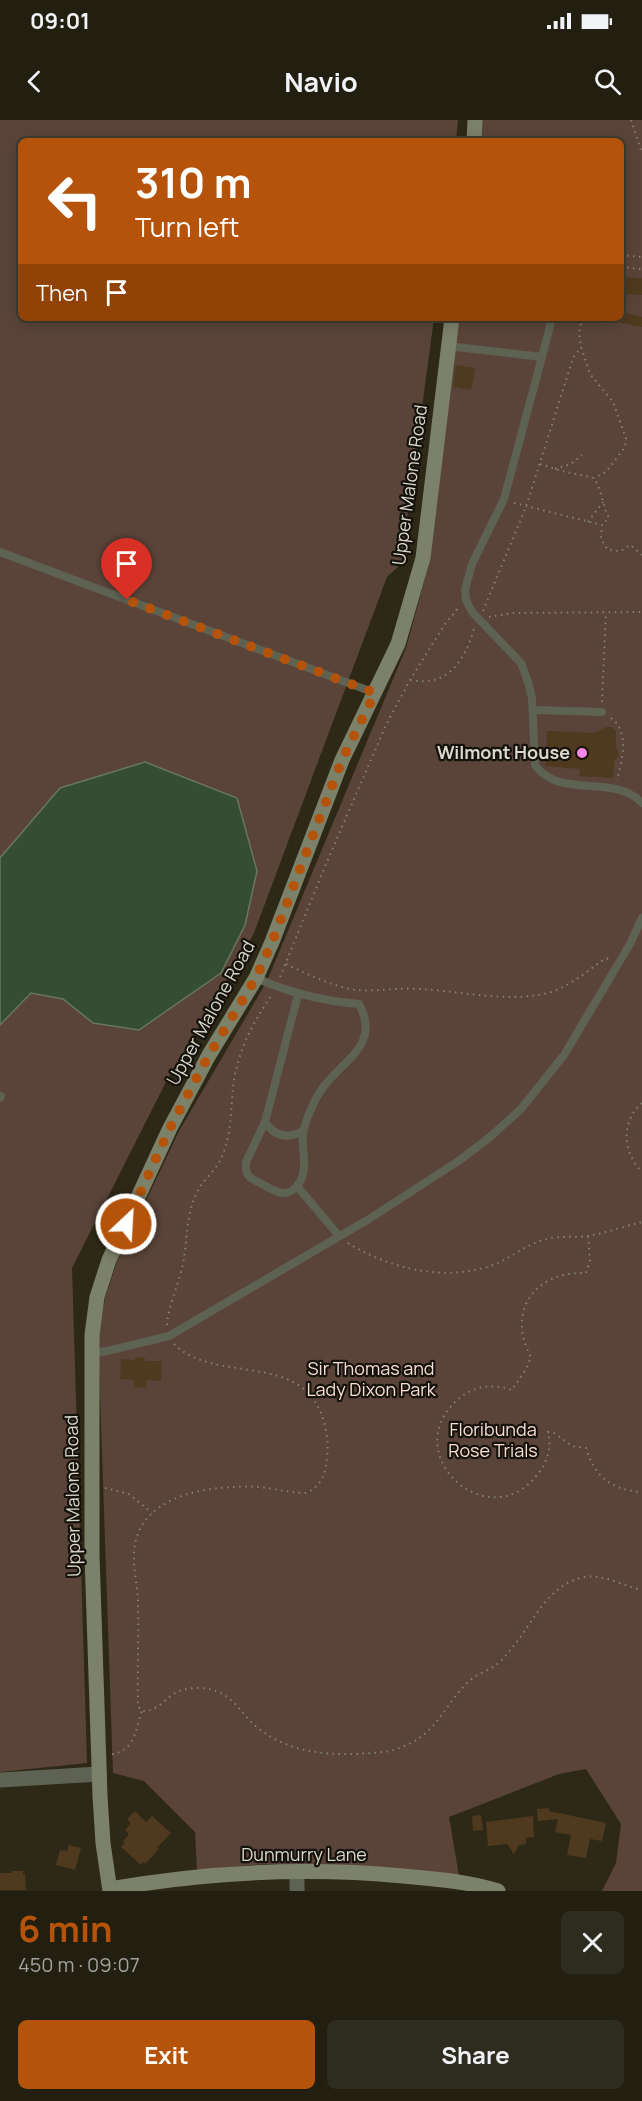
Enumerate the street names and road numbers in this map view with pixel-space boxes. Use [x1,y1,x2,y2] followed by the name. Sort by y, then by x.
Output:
[386,403,432,567] street label: Upper Malone Road
[160,936,260,1089] street label: Upper Malone Road
[59,1415,85,1577] street label: Upper Malone Road
[241,1842,367,1866] street label: Dunmurry Lane

